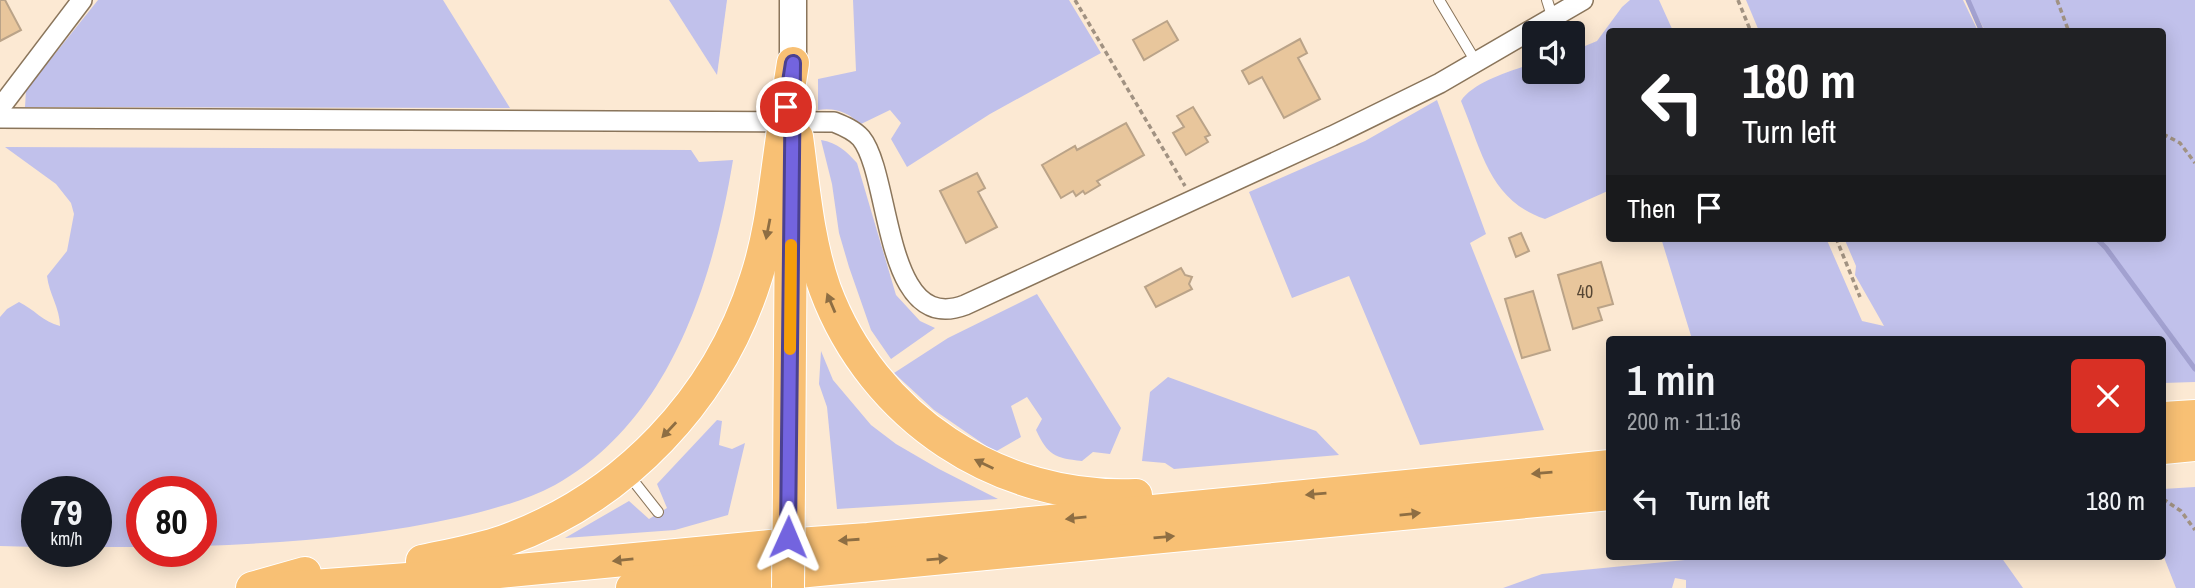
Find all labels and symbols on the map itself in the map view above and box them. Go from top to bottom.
pin [756,77,816,137]
one-way arrow [762,218,773,240]
house number: 40 [1577,279,1593,304]
one-way arrow [825,293,837,313]
one-way arrow [661,421,677,439]
one-way arrow [974,458,994,470]
one-way arrow [1531,468,1553,479]
speed limit sign: 80 [126,476,217,567]
one-way arrow [1304,489,1326,500]
position arrow [751,500,825,574]
one-way arrow [1399,508,1421,519]
one-way arrow [1065,513,1087,524]
one-way arrow [1153,532,1175,543]
one-way arrow [838,535,860,546]
one-way arrow [926,553,948,564]
one-way arrow [612,555,634,566]

